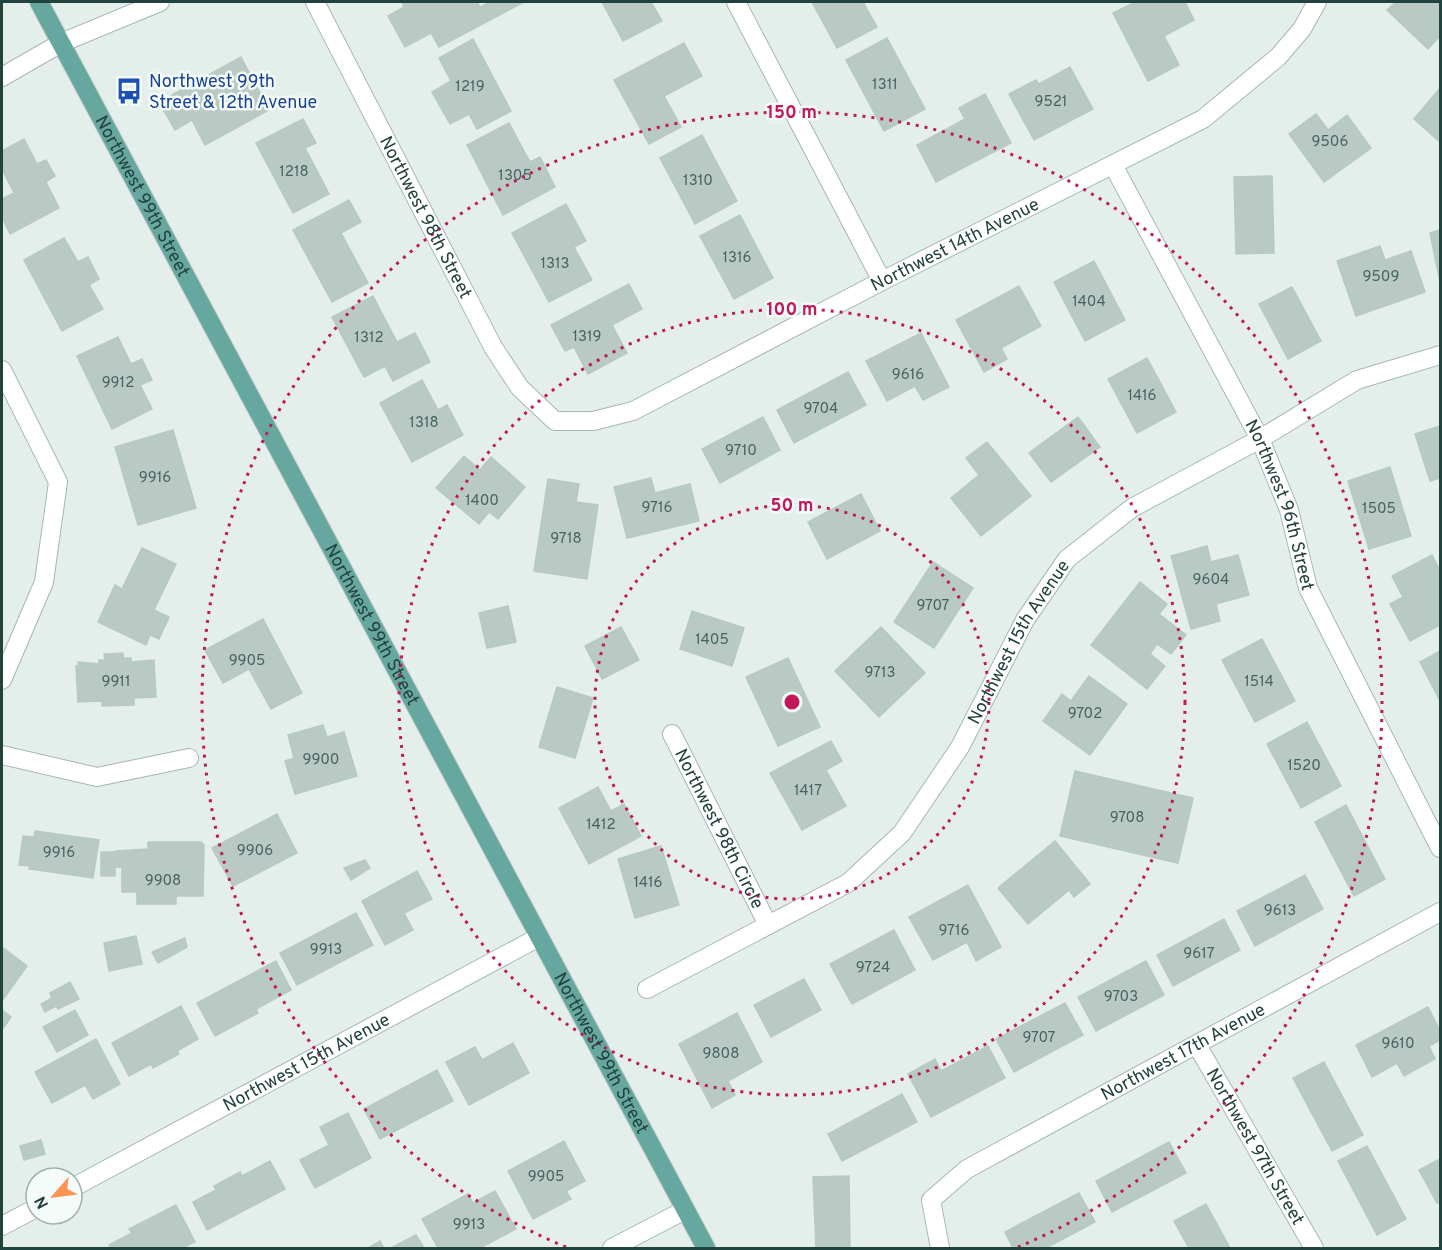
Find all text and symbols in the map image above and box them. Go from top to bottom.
place label: Northwest 99th Street & 12th Avenue [149,71,317,115]
bus stop icon: Northwest 99th Street & 12th Avenue [114,76,144,106]
house number: 1311 [872,76,898,95]
house number: 1219 [455,78,485,97]
house number: 9521 [1035,93,1067,112]
text: 150 m [767,102,817,125]
street label: Northwest 99th Street [89,112,194,281]
street label: Northwest 98th Street [373,133,476,303]
house number: 9506 [1312,133,1348,152]
house number: 1218 [279,163,309,182]
house number: 1305 [498,167,532,186]
house number: 1310 [683,172,713,191]
street label: Northwest 14th Avenue [867,193,1044,298]
house number: 1316 [722,249,752,268]
house number: 1313 [540,255,570,274]
house number: 9509 [1363,268,1399,287]
house number: 1404 [1072,293,1106,312]
text: 100 m [766,299,818,322]
house number: 1319 [572,328,602,347]
house number: 1312 [354,329,384,348]
house number: 9616 [892,366,924,385]
house number: 9912 [102,374,134,393]
house number: 1416 [1127,387,1157,406]
house number: 9704 [804,400,838,419]
house number: 1318 [409,414,439,433]
street label: Northwest 96th Street [1239,416,1318,593]
house number: 9710 [725,442,757,461]
house number: 9916 [139,469,171,488]
house number: 1400 [465,492,499,511]
text: 50 m [770,495,814,518]
house number: 9716 [641,499,673,518]
house number: 1505 [1362,500,1396,519]
house number: 9718 [550,530,582,549]
street label: Northwest 99th Street [318,540,423,710]
street label: Northwest 15th Avenue [964,556,1076,729]
house number: 9604 [1193,571,1229,590]
house number: 9707 [917,597,950,616]
house number: 1405 [695,631,729,650]
house number: 9905 [229,652,265,671]
house number: 9713 [864,664,896,683]
house number: 9911 [101,673,131,692]
house number: 1514 [1244,673,1274,692]
centre of rings [782,692,802,712]
house number: 9702 [1068,705,1102,724]
street label: Northwest 98th Circle [668,745,768,913]
house number: 9900 [303,751,339,770]
house number: 1520 [1287,757,1321,776]
house number: 1417 [794,782,822,801]
house number: 9708 [1110,809,1144,828]
house number: 1412 [586,816,616,835]
house number: 9906 [237,842,273,861]
house number: 9916 [43,844,75,863]
house number: 9908 [145,872,181,891]
house number: 1416 [633,874,663,893]
house number: 9613 [1264,902,1296,921]
house number: 9716 [938,922,970,941]
house number: 9913 [310,941,342,960]
house number: 9617 [1183,945,1215,964]
house number: 9724 [856,959,890,978]
street label: Northwest 99th Street [548,969,653,1138]
house number: 9703 [1104,988,1138,1007]
street label: Northwest 17th Avenue [1097,999,1270,1107]
street label: Northwest 15th Avenue [220,1009,394,1118]
house number: 9707 [1023,1029,1056,1048]
house number: 9610 [1381,1035,1415,1054]
house number: 9808 [703,1045,739,1064]
street label: Northwest 97th Street [1200,1064,1308,1230]
north arrow [24,1166,84,1226]
house number: 9905 [528,1168,564,1187]
text: N [31,1192,54,1212]
house number: 9913 [453,1216,485,1235]

